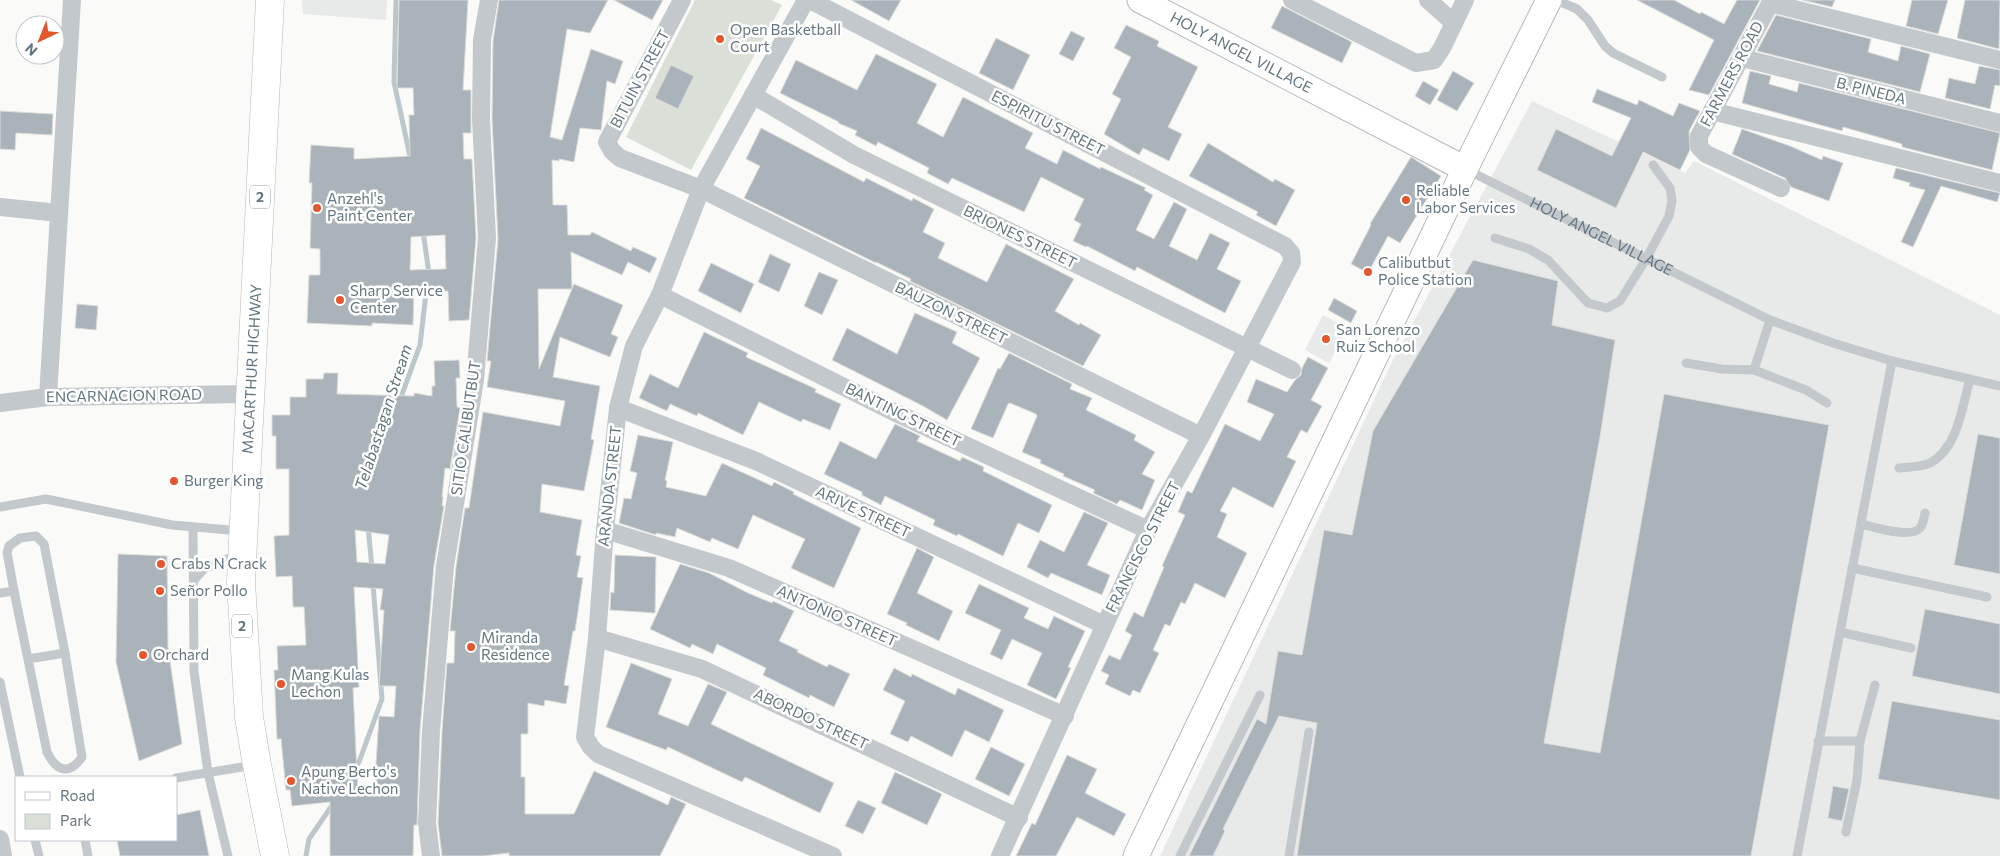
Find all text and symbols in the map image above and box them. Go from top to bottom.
street label: HOLY ANGEL VILLAGE [1168,7,1316,96]
north arrow [15,15,65,65]
street label: FARMERS ROAD [1696,18,1766,129]
place label: Open Basketball Court [730,20,841,55]
street label: BITUIN STREET [606,26,673,131]
marker: Open Basketball Court [714,33,726,45]
text: N [21,40,40,60]
street label: B. PINEDA [1835,73,1908,107]
street label: ESPIRITU STREET [989,86,1108,159]
place label: Reliable Labor Services [1416,181,1516,216]
road number: 2 [250,186,270,208]
place label: Anzehl's Paint Center [327,189,412,224]
street label: HOLY ANGEL VILLAGE [1527,193,1677,279]
marker: Reliable Labor Services [1400,194,1412,206]
street label: BRIONES STREET [961,201,1080,271]
marker: Anzehl's Paint Center [311,202,323,214]
place label: Calibutbut Police Station [1378,253,1472,288]
marker: Calibutbut Police Station [1362,266,1374,278]
street label: BAUZON STREET [892,277,1011,347]
place label: Sharp Service Center [350,281,443,316]
street label: MACARTHUR HIGHWAY [238,283,264,454]
marker: Sharp Service Center [334,294,346,306]
place label: San Lorenzo Ruiz School [1336,320,1420,355]
marker: San Lorenzo Ruiz School [1320,333,1332,345]
water label: Telabastagan Stream [350,342,415,492]
street label: SITIO CALIBUTBUT [447,359,483,496]
street label: BANTING STREET [843,378,964,450]
street label: ENCARNACION ROAD [46,385,202,405]
street label: ARANDA STREET [594,424,624,547]
place label: Burger King [184,471,263,489]
marker: Burger King [168,475,180,487]
street label: FRANCISCO STREET [1101,478,1183,615]
street label: ARIVE STREET [813,481,914,541]
place label: Crabs N Crack [171,554,267,572]
marker: Crabs N Crack [155,558,167,570]
place label: Señor Pollo [170,581,248,599]
street label: ANTONIO STREET [775,581,901,650]
marker: Señor Pollo [154,585,166,597]
road number: 2 [232,614,252,638]
place label: Miranda Residence [481,628,550,663]
marker: Miranda Residence [465,641,477,653]
place label: Orchard [153,645,209,663]
marker: Orchard [137,649,149,661]
place label: Mang Kulas Lechon [291,665,370,700]
marker: Mang Kulas Lechon [275,678,287,690]
street label: ABORDO STREET [751,684,872,753]
place label: Apung Berto's Native Lechon [301,762,398,797]
marker: Apung Berto's Native Lechon [285,775,297,787]
legend [15,776,178,841]
text: Road [60,786,95,804]
text: Park [60,811,91,829]

